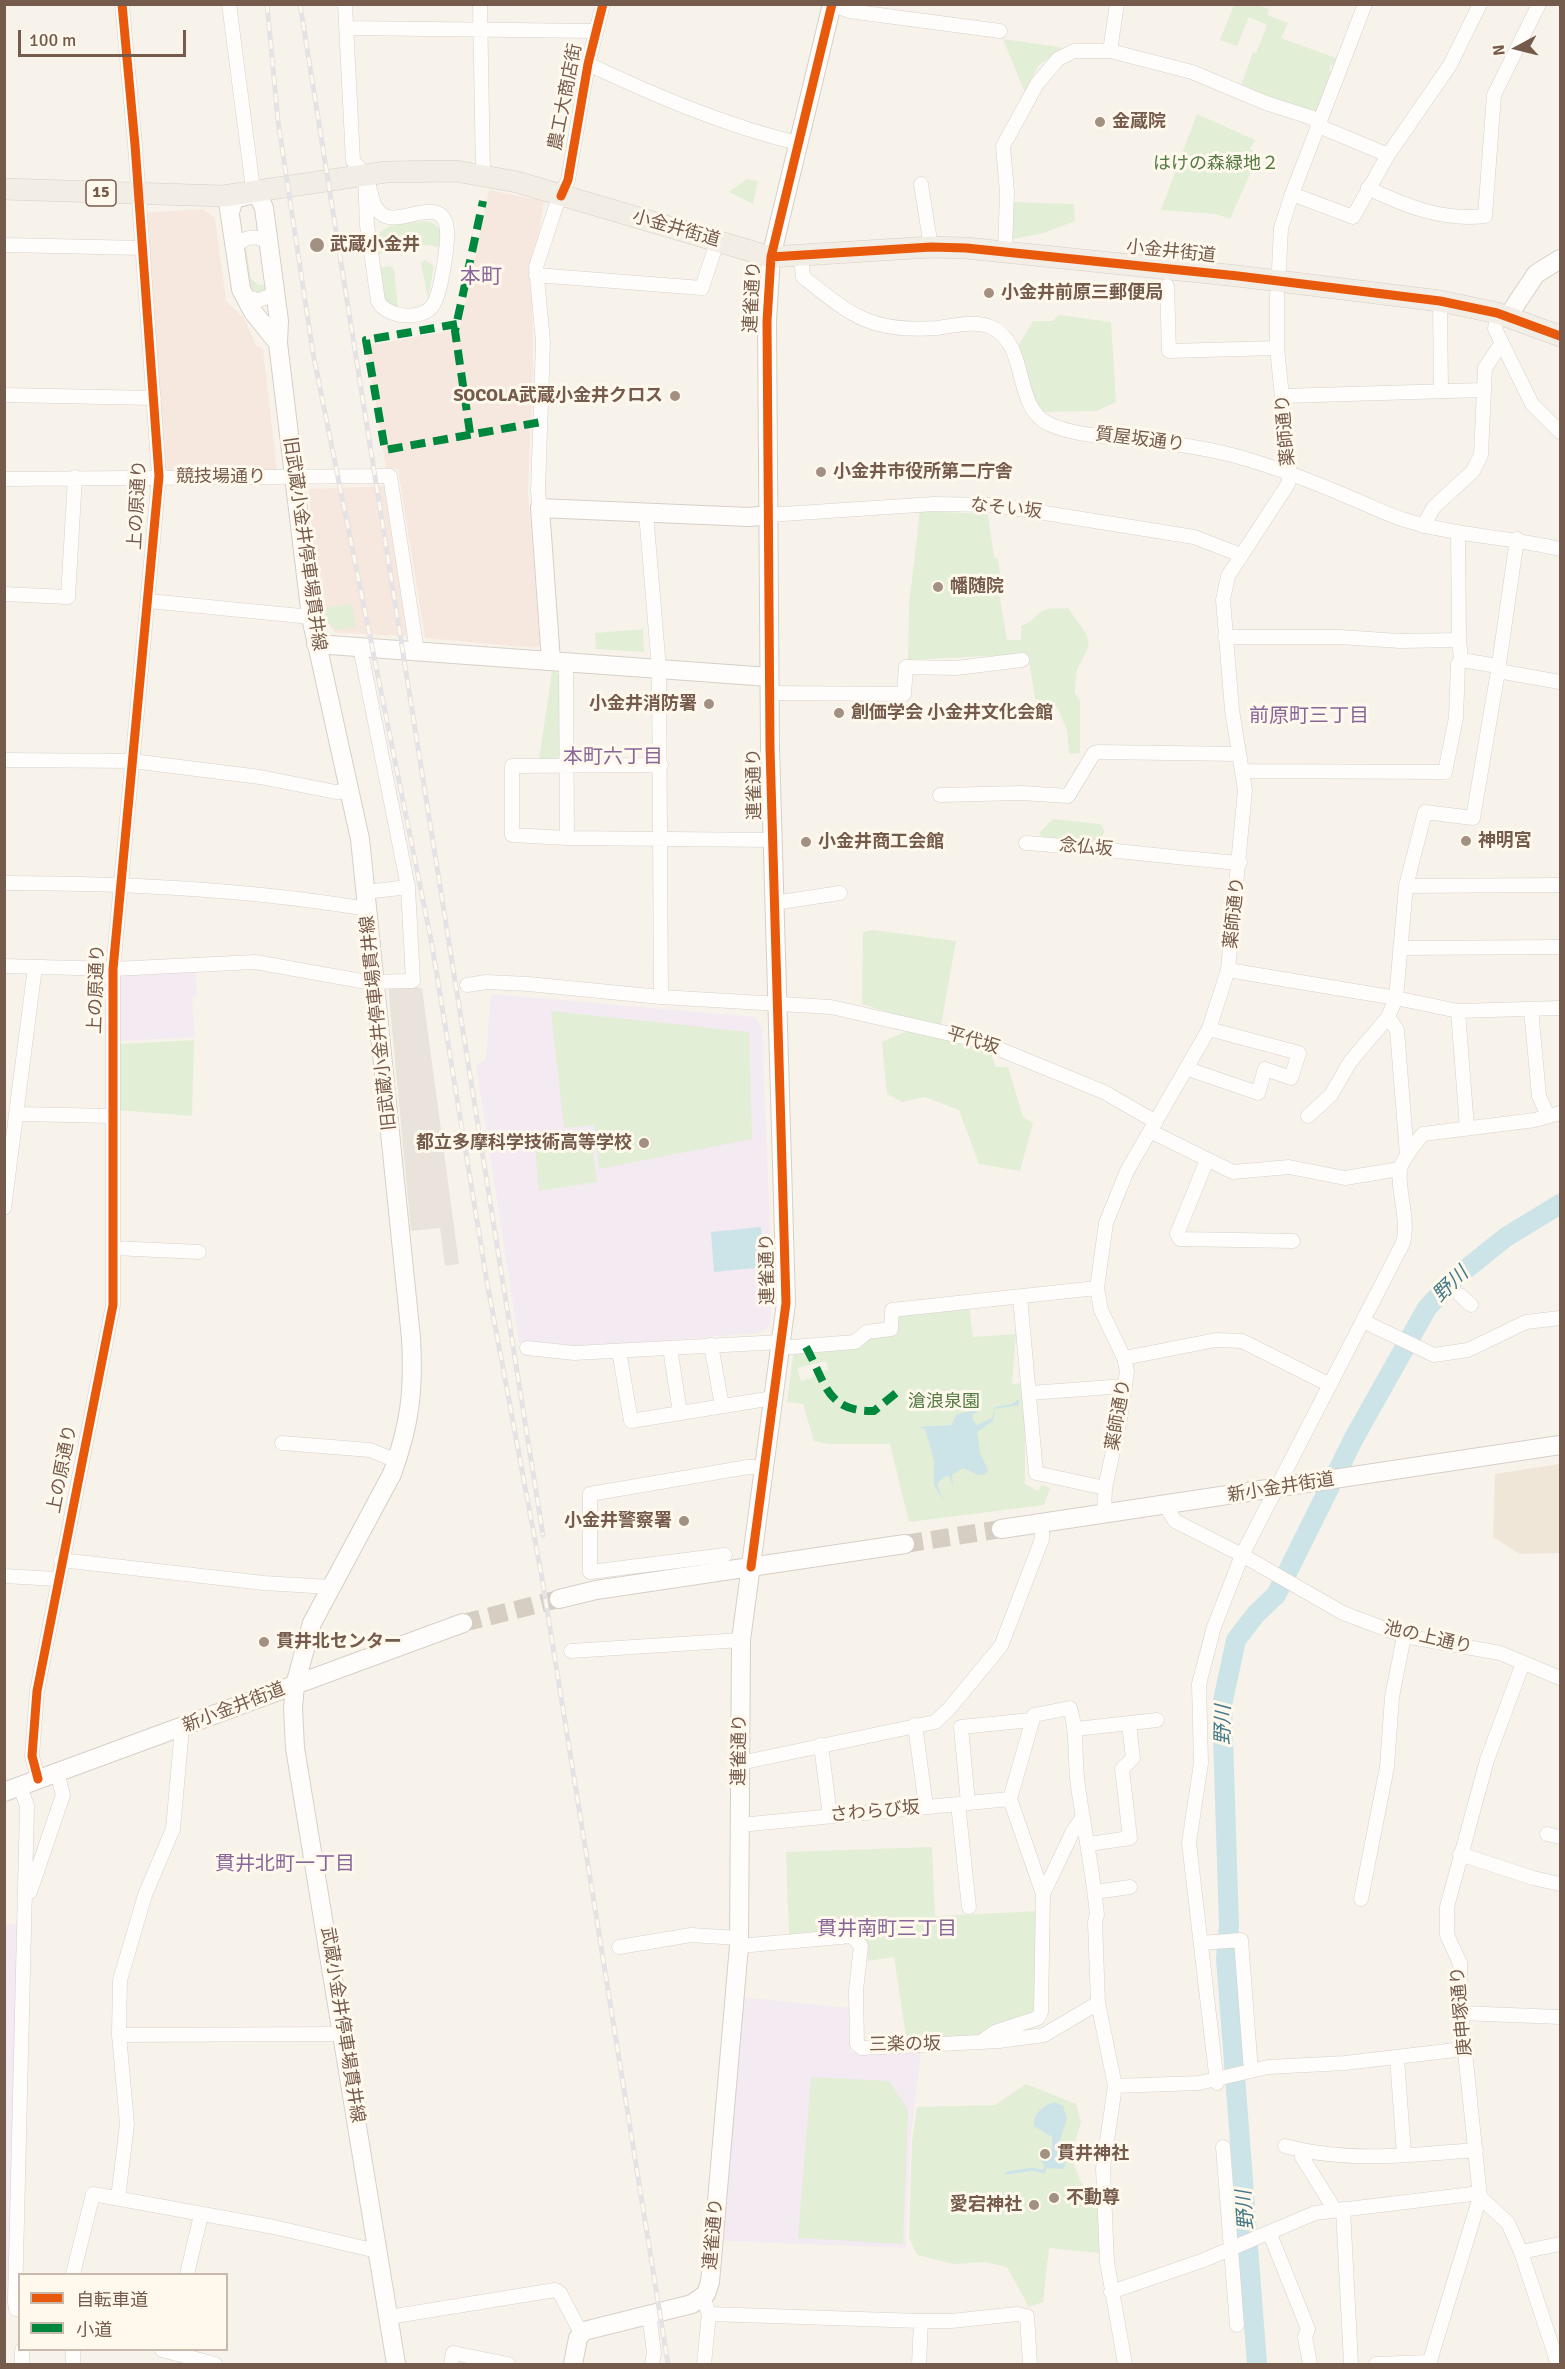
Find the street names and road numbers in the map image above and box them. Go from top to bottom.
street label: 農工大商店街 [545,42,587,152]
road number: 15 [86,180,116,206]
street label: 小金井街道 [630,206,722,252]
street label: 小金井街道 [1125,237,1217,267]
street label: 連雀通り [740,260,766,334]
street label: 薬師通り [1272,393,1300,467]
street label: 質屋坂通り [1094,424,1186,456]
street label: 旧武蔵小金井停車場貫井線 [278,436,330,652]
street label: 上の原通り [125,459,151,551]
street label: 競技場通り [176,466,266,488]
street label: なそい坂 [969,494,1043,524]
street label: 連雀通り [744,748,766,820]
street label: 念仏坂 [1058,835,1114,861]
street label: 薬師通り [1220,876,1250,950]
street label: 旧武蔵小金井停車場貫井線 [357,914,401,1132]
street label: 上の原通り [85,944,109,1034]
street label: 平代坂 [944,1023,1002,1059]
street label: 連雀通り [757,1233,779,1305]
street label: 薬師通り [1102,1378,1136,1452]
street label: 上の原通り [44,1423,82,1515]
street label: 新小金井街道 [1226,1469,1336,1507]
street label: 池の上通り [1382,1617,1474,1659]
street label: 新小金井街道 [180,1679,288,1737]
street label: 連雀通り [729,1714,751,1786]
street label: さわらび坂 [829,1797,921,1827]
street label: 武蔵小金井停車場貫井線 [316,1926,368,2124]
street label: 庚申塚通り [1447,1965,1477,2057]
street label: 三楽の坂 [869,2034,941,2056]
street label: 連雀通り [700,2197,728,2271]

